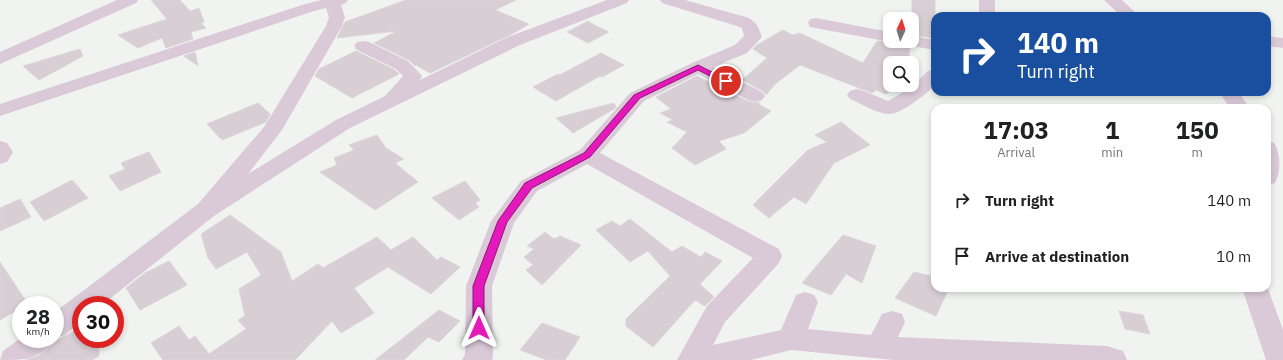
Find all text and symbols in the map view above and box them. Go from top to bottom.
north arrow [883,12,919,48]
map controls [883,12,919,92]
text: 140 m [1017,24,1099,61]
icon: right [951,28,1003,80]
button: search [883,56,919,92]
text: Turn right [1017,60,1095,83]
pin [709,64,743,98]
icon: arrive [715,70,737,92]
text: 17:03 [983,114,1049,146]
text: 1 [1105,114,1119,146]
text: 150 [1175,114,1219,146]
text: Arrival [997,144,1035,161]
text: min [1101,144,1123,161]
text: m [1191,144,1203,161]
icon: right [951,189,973,211]
text: Turn right [985,191,1054,210]
text: 140 m [1207,191,1251,210]
icon: arrive [951,245,973,267]
text: Arrive at destination [985,247,1129,266]
text: 10 m [1216,247,1251,266]
speed limit sign: 30 [72,296,124,348]
text: 28 [26,303,50,330]
position arrow [458,307,500,349]
text: km/h [26,325,50,338]

